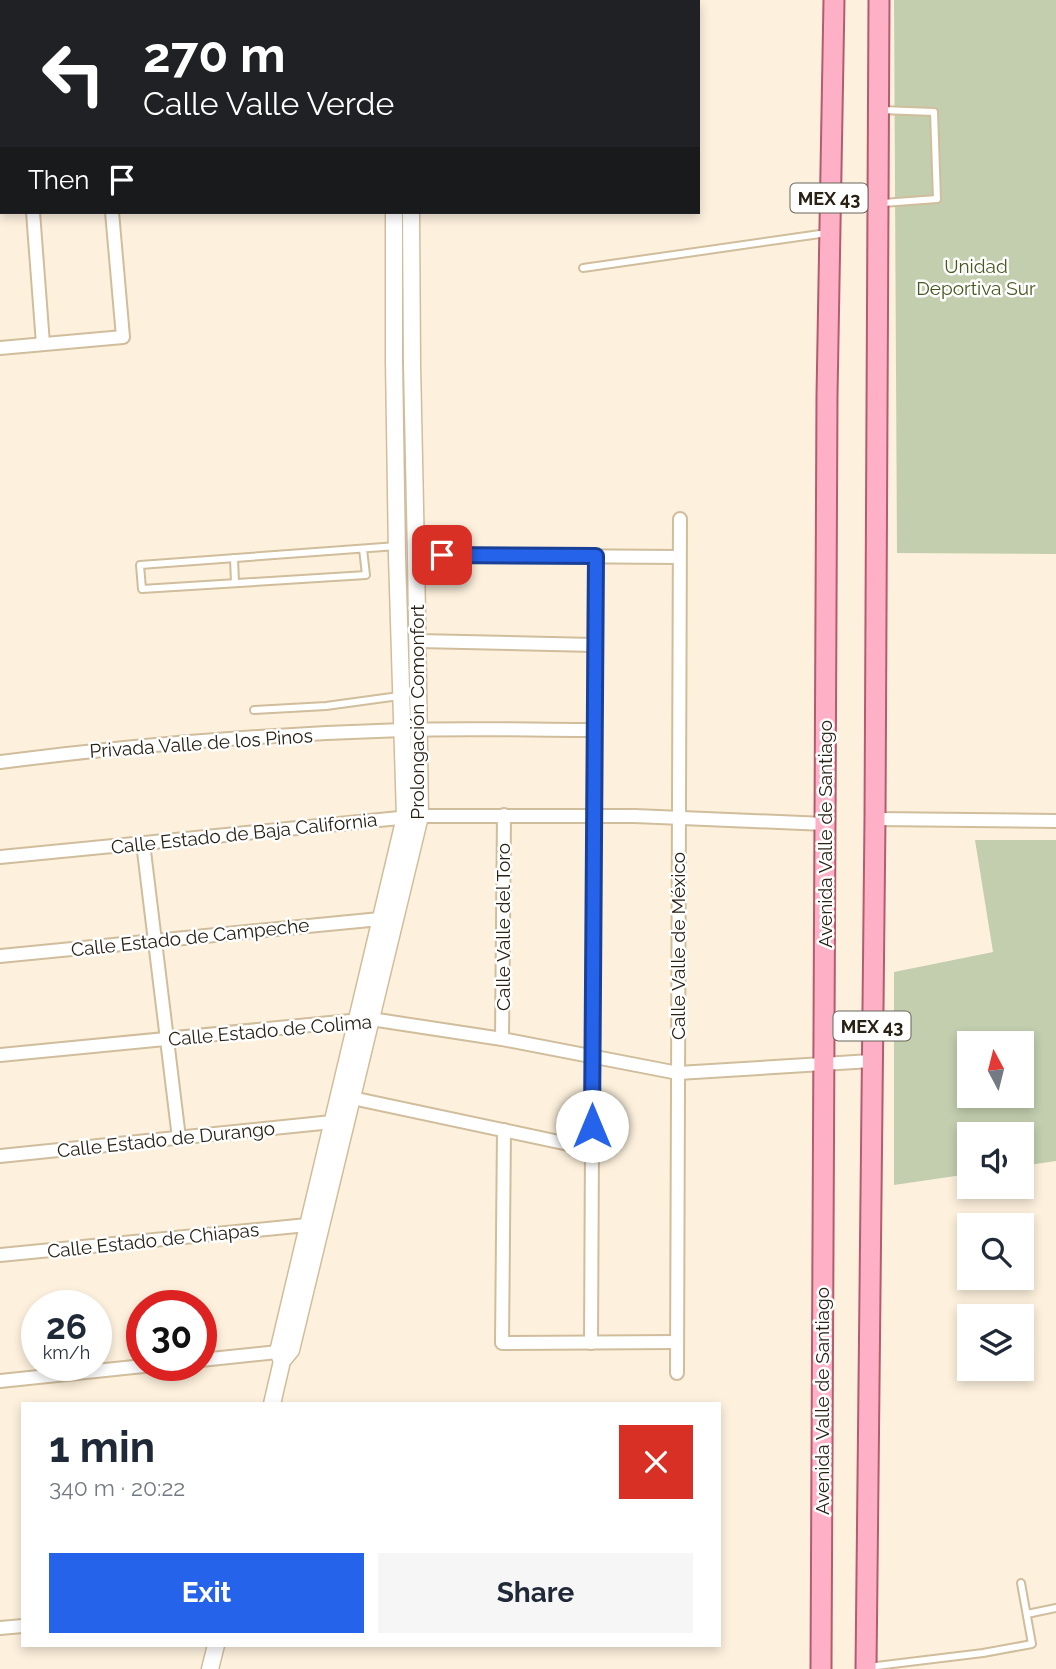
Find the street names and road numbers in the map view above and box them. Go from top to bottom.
road number: MEX 43 [790,183,868,212]
street label: Prolongación Comonfort [406,604,428,820]
street label: Avenida Valle de Santiago [814,720,836,948]
street label: Privada Valle de los Pinos [89,724,313,762]
street label: Calle Estado de Baja California [110,808,378,858]
street label: Calle Valle del Toro [492,843,514,1011]
street label: Calle Valle de México [667,852,689,1040]
street label: Calle Estado de Campeche [70,914,310,960]
street label: Calle Estado de Colima [167,1010,373,1050]
road number: MEX 43 [834,1012,910,1041]
street label: Calle Estado de Durango [56,1117,276,1161]
street label: Calle Estado de Chiapas [46,1218,260,1262]
street label: Avenida Valle de Santiago [811,1287,833,1515]

